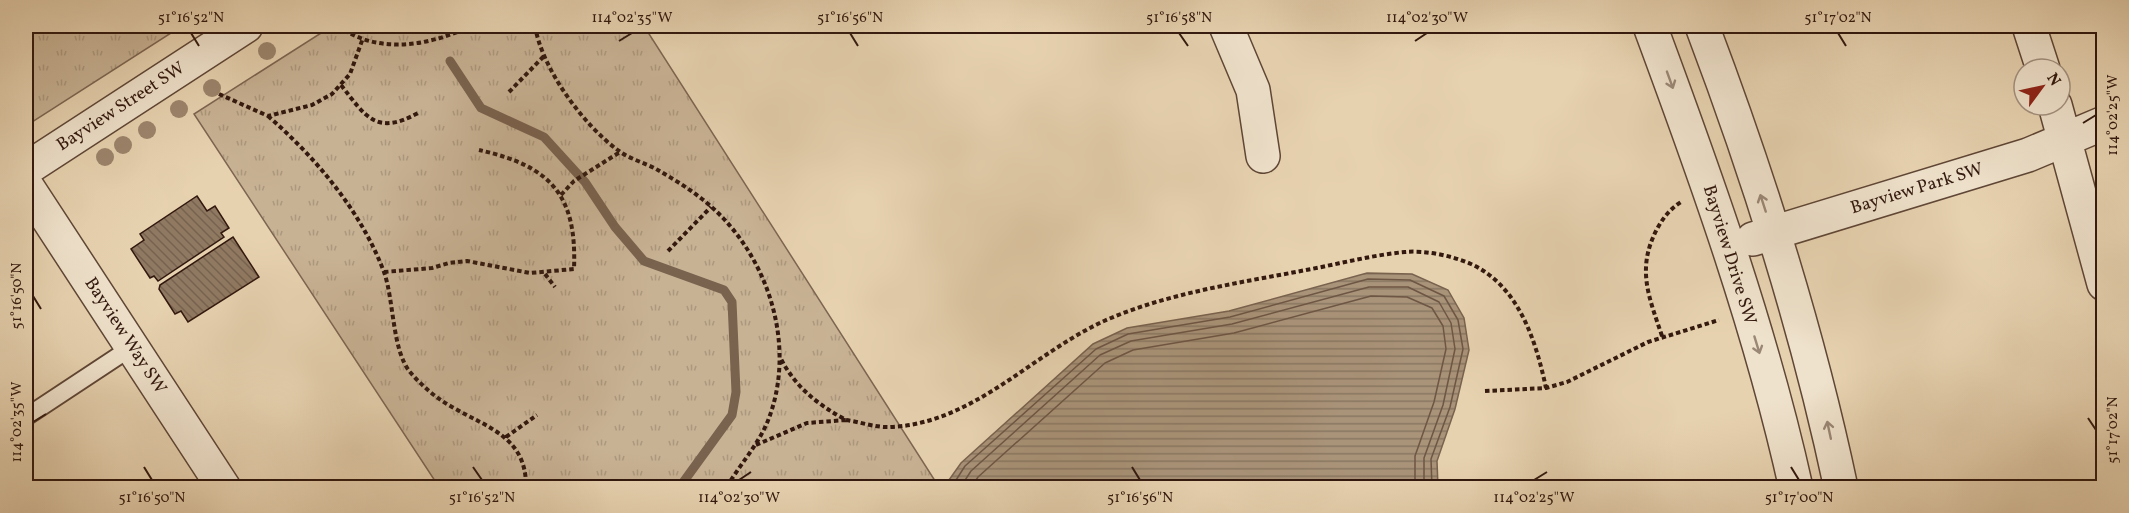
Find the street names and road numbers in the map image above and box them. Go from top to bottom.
street label: Bayview Street SW [52,56,190,158]
street label: Bayview Park SW [1848,157,1986,221]
street label: Bayview Drive SW [1696,182,1762,328]
street label: Bayview Way SW [78,273,172,399]

